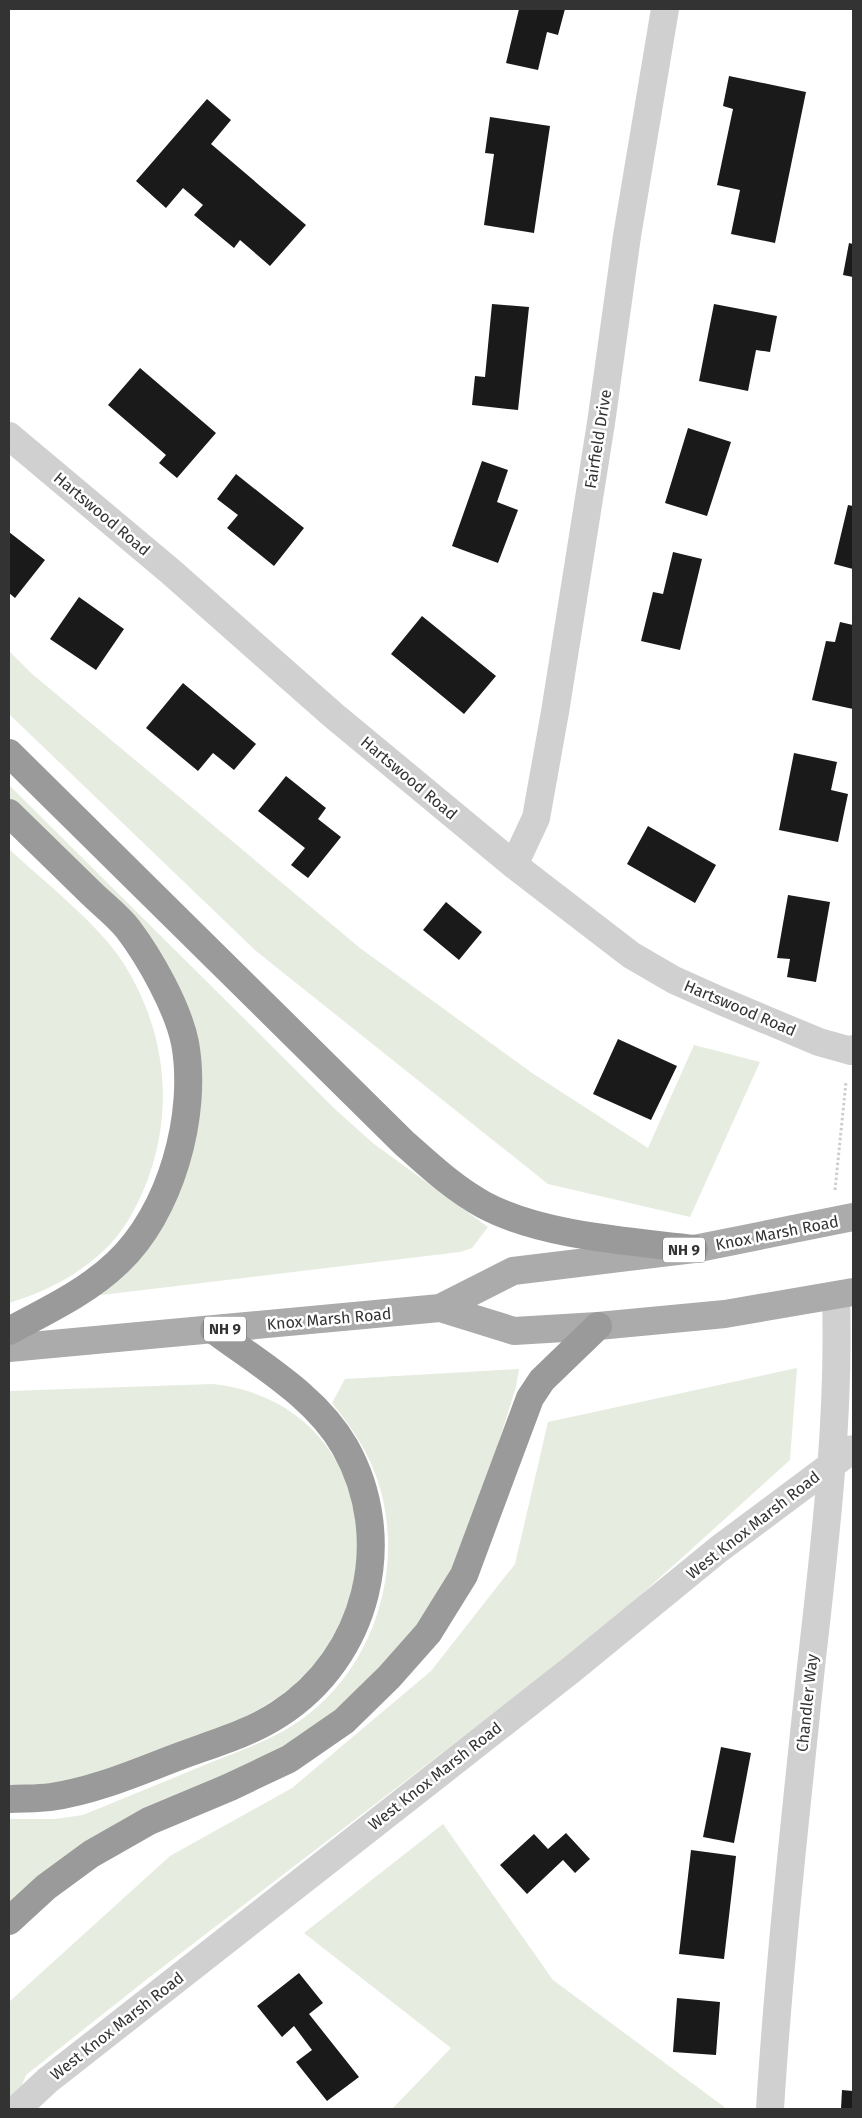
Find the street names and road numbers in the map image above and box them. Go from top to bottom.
street label: Fairfield Drive [581,388,615,490]
street label: Hartswood Road [50,468,154,560]
street label: Hartswood Road [357,732,461,824]
street label: Hartswood Road [681,976,799,1040]
street label: Knox Marsh Road [714,1212,840,1254]
road number: NH 9 [663,1238,705,1262]
street label: Knox Marsh Road [266,1304,392,1334]
road number: NH 9 [204,1316,246,1342]
street label: West Knox Marsh Road [682,1467,824,1583]
street label: Chandler Way [792,1653,822,1753]
street label: West Knox Marsh Road [364,1718,506,1834]
street label: West Knox Marsh Road [46,1968,188,2084]

